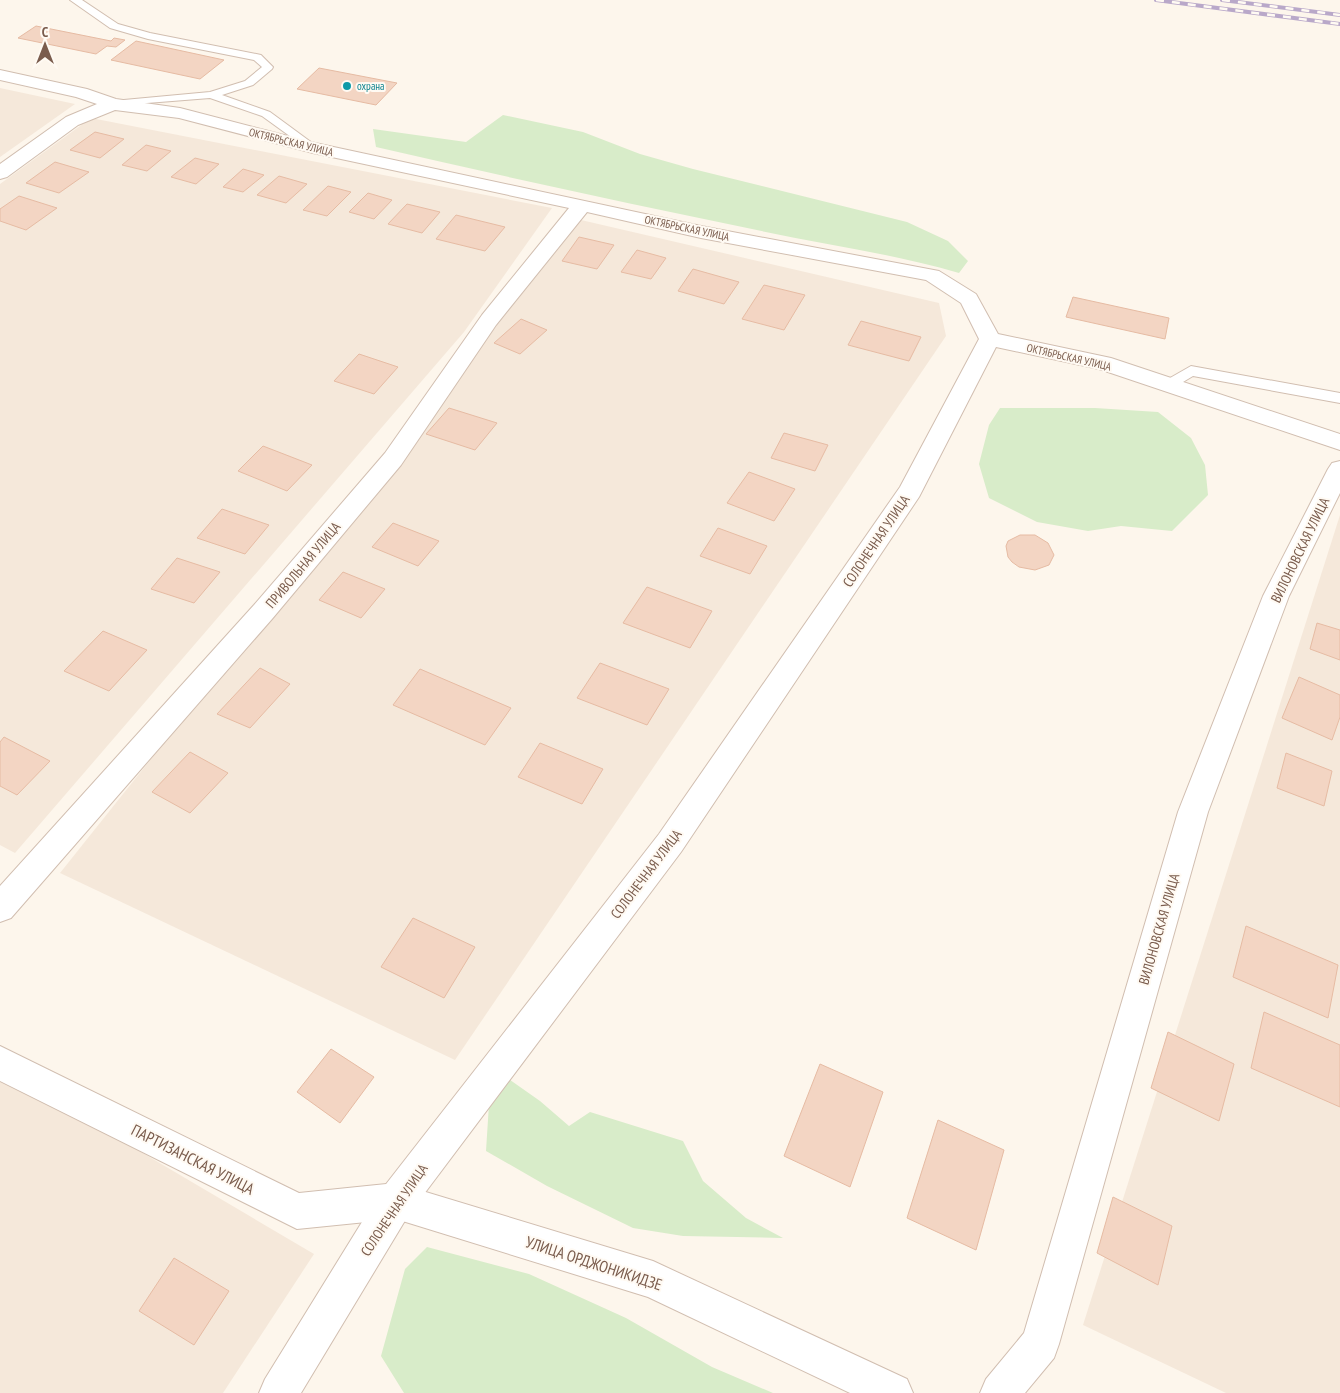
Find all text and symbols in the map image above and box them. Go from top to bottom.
north arrow [20,20,70,70]
text: С [42,23,49,41]
place label: охрана [357,79,384,93]
marker: охрана [341,80,353,92]
street label: ОКТЯБРЬСКАЯ УЛИЦА [247,125,335,159]
street label: ОКТЯБРЬСКАЯ УЛИЦА [643,212,731,244]
street label: ОКТЯБРЬСКАЯ УЛИЦА [1025,340,1113,374]
street label: СОЛОНЕЧНАЯ УЛИЦА [839,491,914,590]
street label: ВИЛОНОВСКАЯ УЛИЦА [1267,494,1333,606]
street label: ПРИВОЛЬНАЯ УЛИЦА [262,518,345,612]
street label: СОЛОНЕЧНАЯ УЛИЦА [607,825,686,922]
street label: ВИЛОНОВСКАЯ УЛИЦА [1135,871,1184,987]
street label: ПАРТИЗАНСКАЯ УЛИЦА [128,1119,258,1199]
street label: СОЛОНЕЧНАЯ УЛИЦА [357,1160,432,1259]
street label: УЛИЦА ОРДЖОНИКИДЗЕ [523,1232,665,1295]

